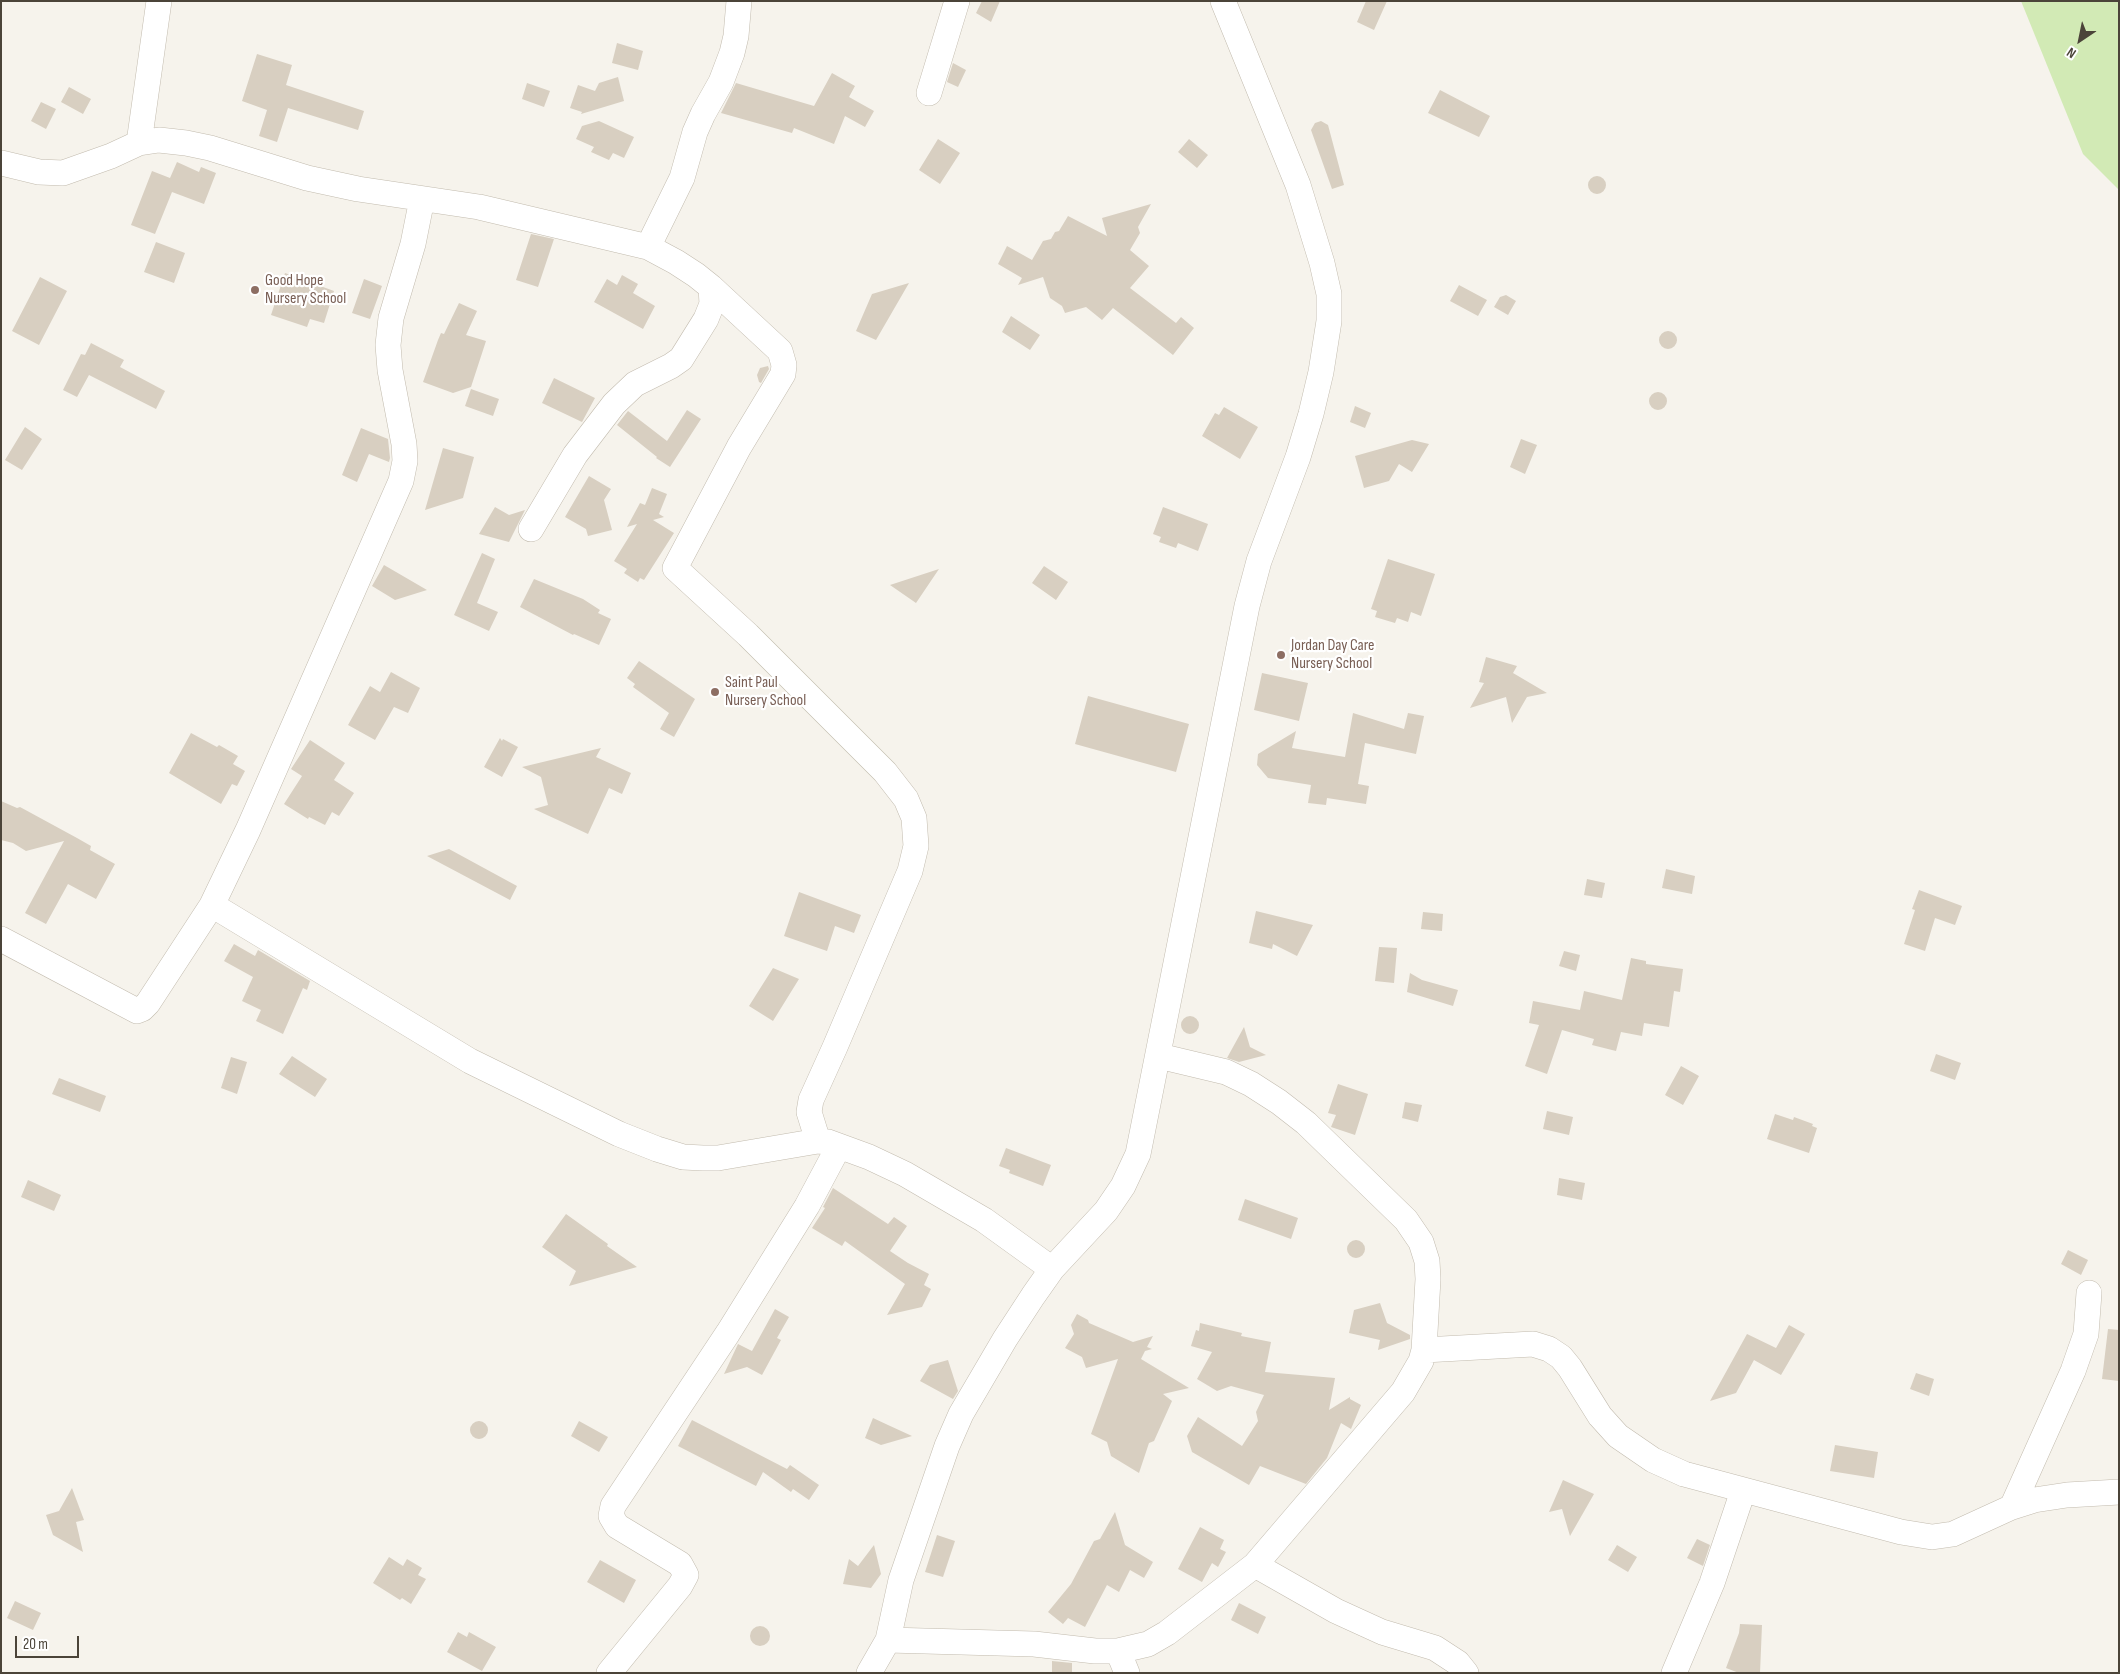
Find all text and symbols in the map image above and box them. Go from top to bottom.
north arrow [2055,15,2105,65]
text: N [2063,44,2079,62]
place label: Good Hope Nursery School [265,271,346,309]
marker: Good Hope Nursery School [249,284,261,296]
place label: Jordan Day Care Nursery School [1291,636,1374,674]
marker: Jordan Day Care Nursery School [1275,649,1287,661]
place label: Saint Paul Nursery School [725,673,806,711]
marker: Saint Paul Nursery School [709,686,721,698]
scale bar [18,1626,81,1658]
text: 20 m [23,1635,48,1654]

